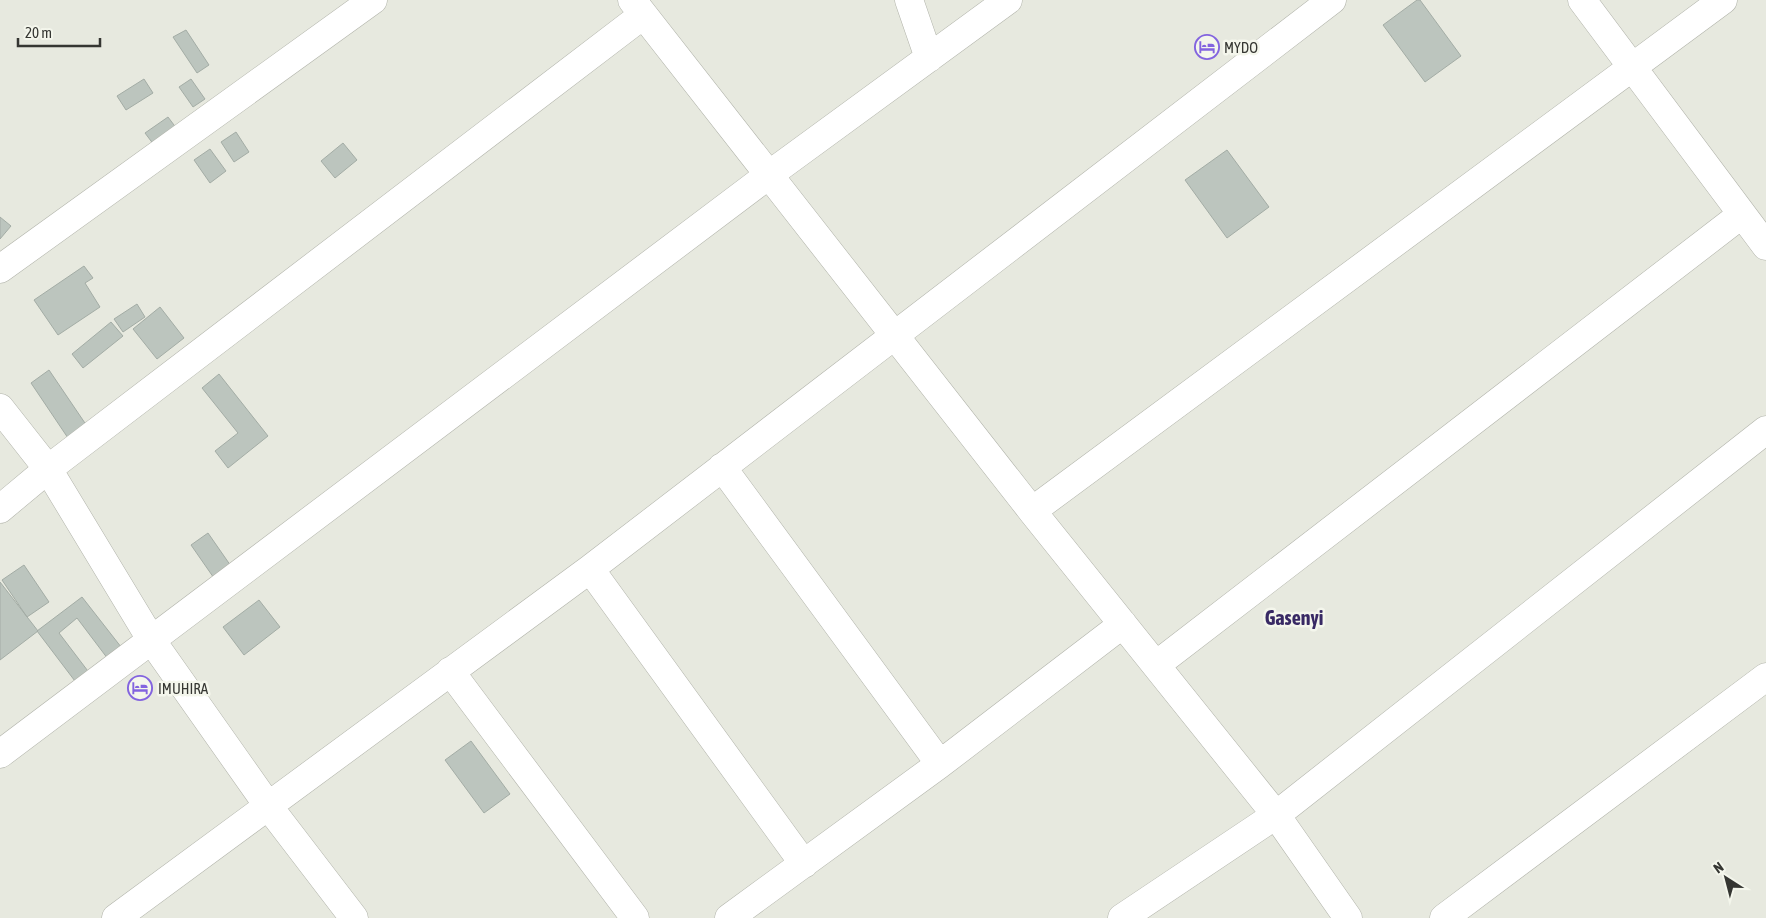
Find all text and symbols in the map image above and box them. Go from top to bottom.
scale bar [18,15,100,47]
text: 20 m [25,24,52,41]
hotel icon: MYDO [1194,34,1220,60]
place label: MYDO [1224,39,1258,56]
district label: Gasenyi [1265,606,1323,629]
hotel icon: IMUHIRA [127,675,153,701]
place label: IMUHIRA [158,680,209,697]
north arrow [1701,853,1751,903]
text: N [1710,859,1726,876]

